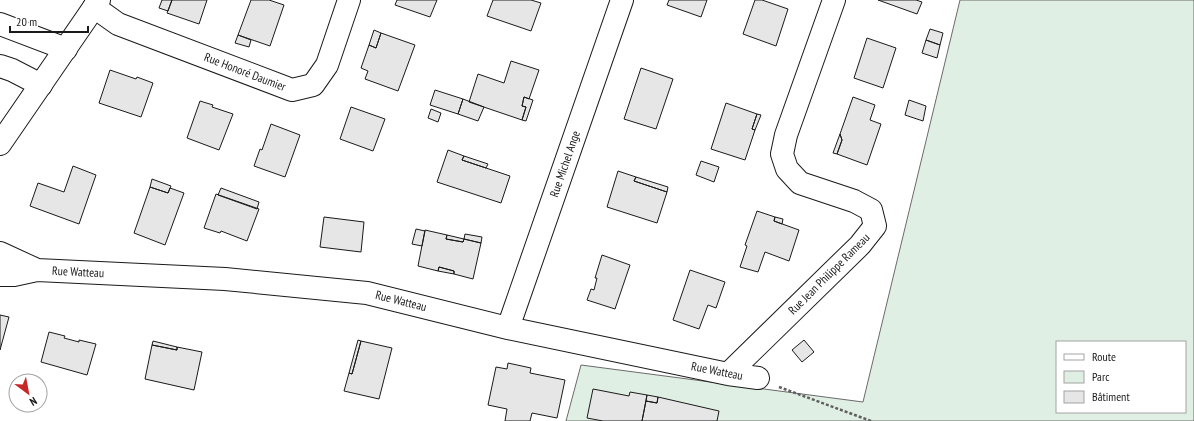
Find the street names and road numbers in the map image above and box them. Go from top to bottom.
street label: Rue Honoré Daumier [202,49,289,94]
street label: Rue Michel Ange [546,129,583,199]
street label: Rue Jean Philippe Rameau [785,230,872,317]
street label: Rue Watteau [52,263,104,280]
street label: Rue Watteau [374,287,428,314]
street label: Rue Watteau [690,358,744,383]

